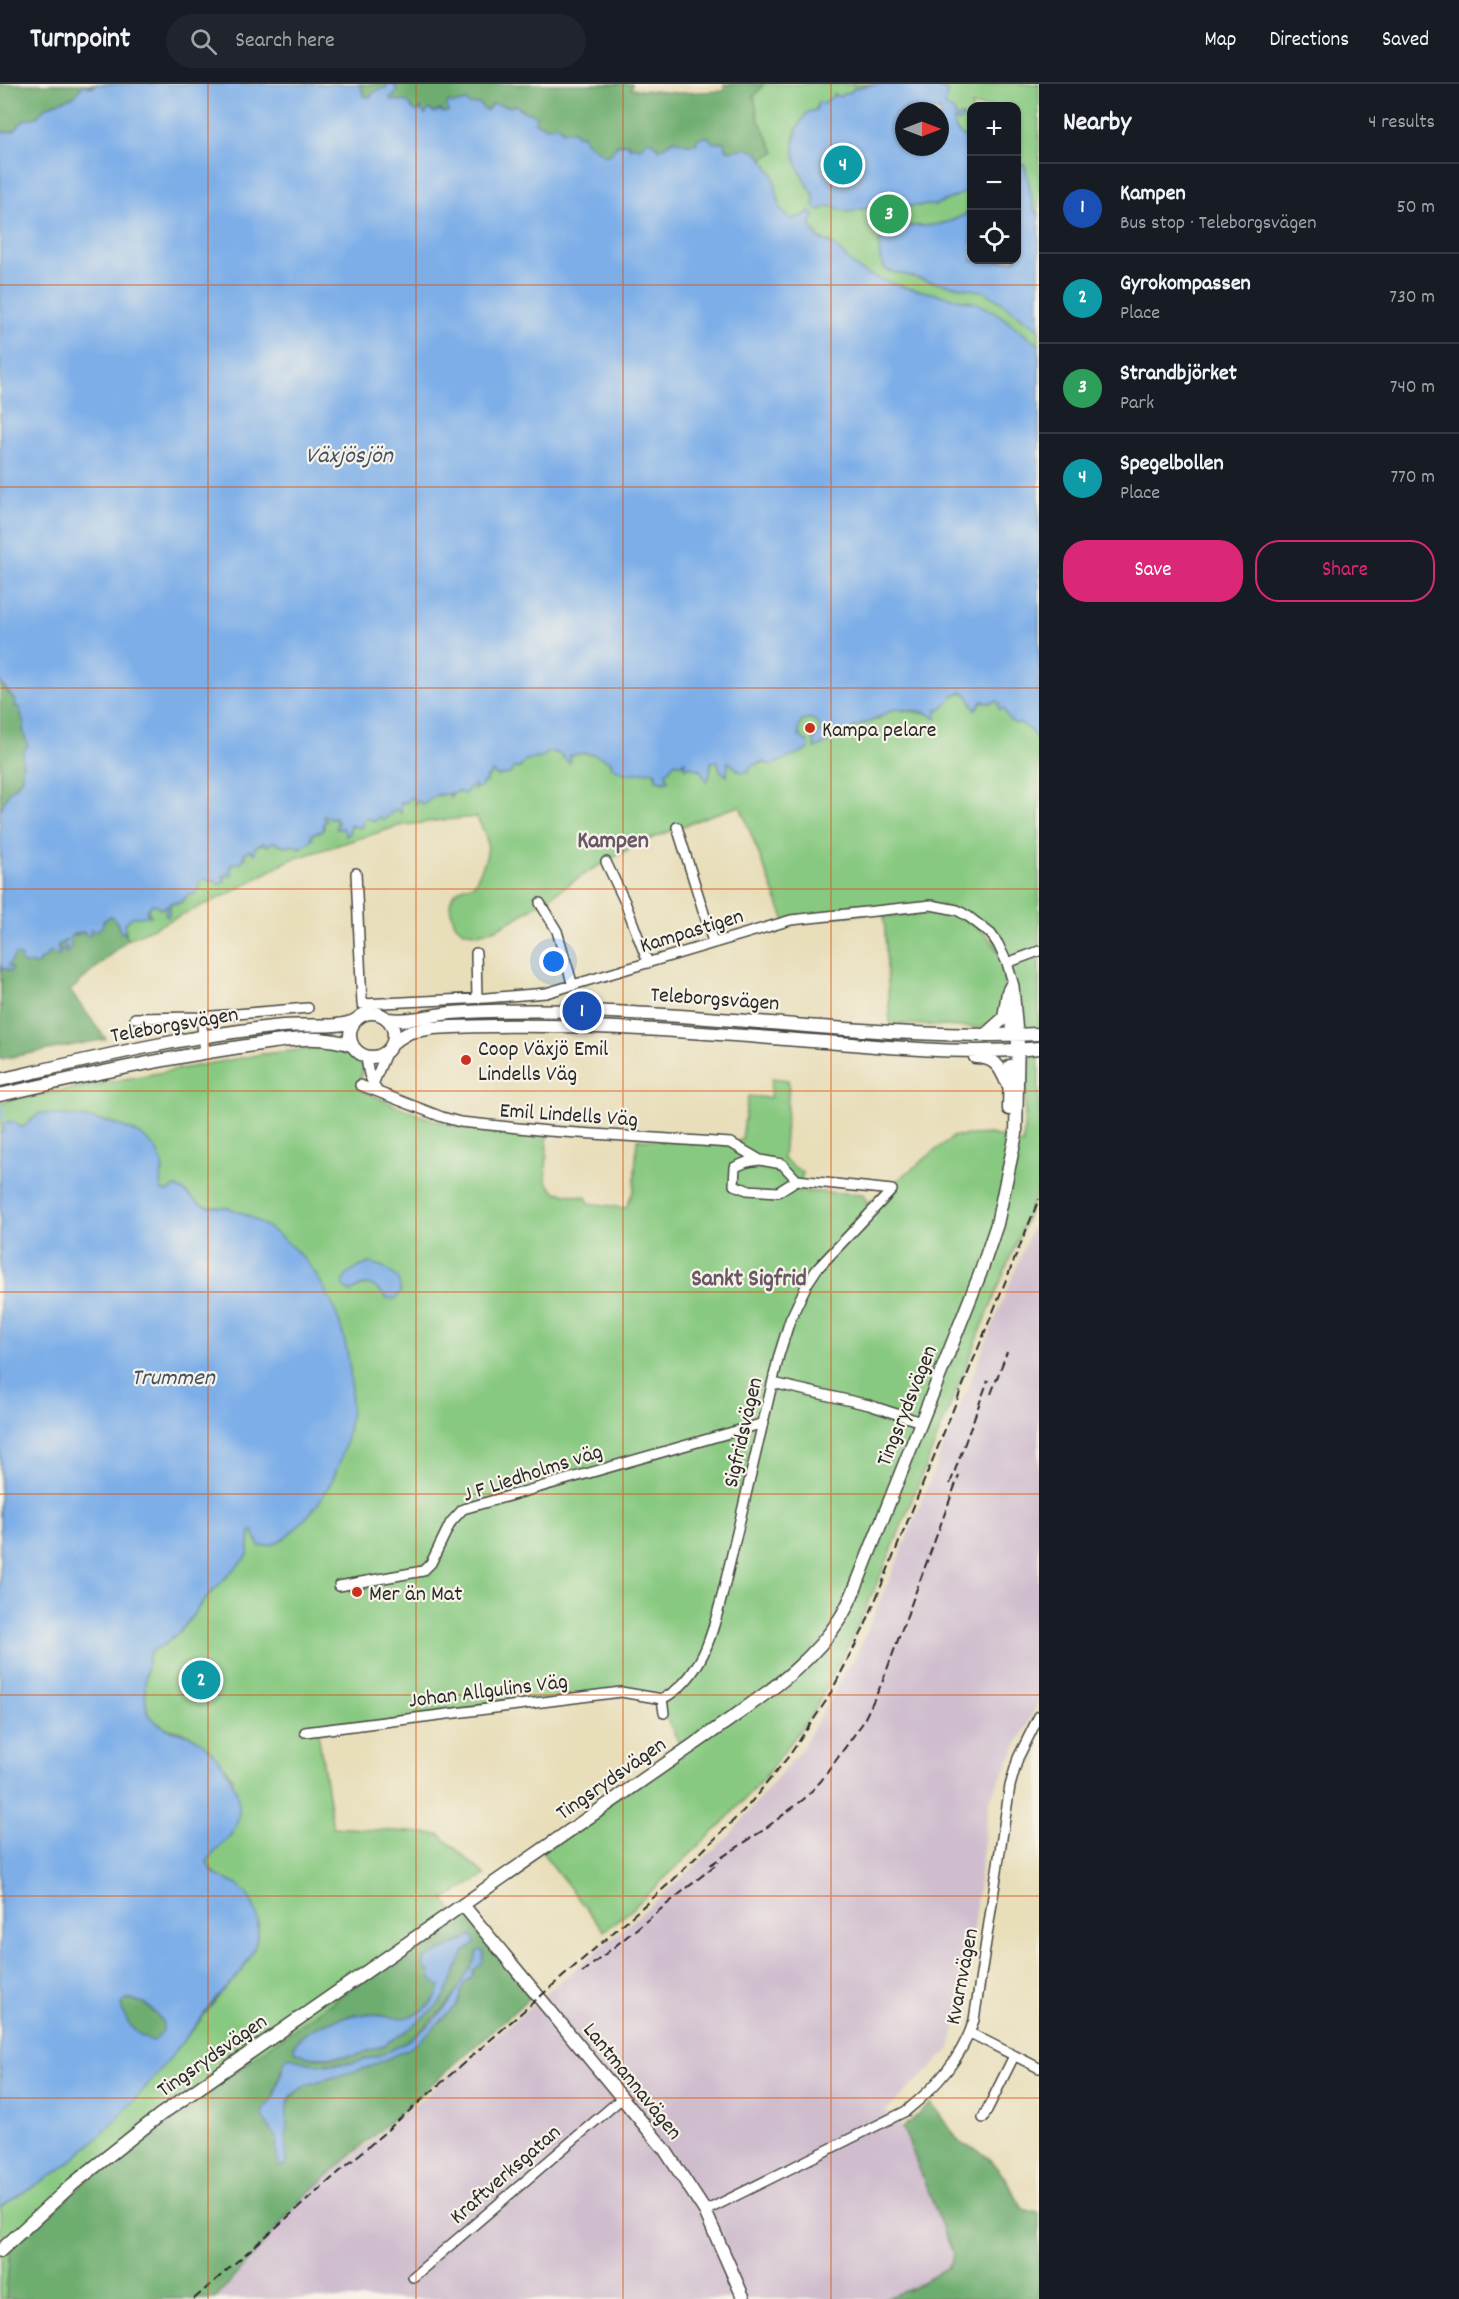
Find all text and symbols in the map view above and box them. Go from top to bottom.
search box [166,14,586,68]
text: Turnpoint [30,21,130,61]
icon: search [187,25,220,58]
text: Search here [235,26,335,57]
text: Map [1205,26,1236,56]
text: Directions [1269,26,1349,56]
text: Saved [1382,26,1429,56]
north arrow [895,102,949,156]
map controls [967,102,1021,264]
button: + [967,102,1021,156]
text: Nearby [1063,105,1131,142]
text: 4 results [1368,109,1435,137]
pin: 4 [824,142,862,188]
button: − [967,156,1021,210]
text: Kampen [1120,179,1186,210]
pin: 3 [870,192,908,236]
text: 1 [1080,194,1085,222]
text: 50 m [1397,194,1435,222]
button: locate [967,210,1021,264]
text: Bus stop · Teleborgsvägen [1120,210,1316,238]
text: Gyrokompassen [1120,269,1251,300]
text: 2 [1078,284,1087,312]
text: 730 m [1389,284,1435,312]
text: Place [1120,300,1160,328]
text: Strandbjörket [1120,359,1237,390]
text: 3 [1078,374,1087,402]
text: 740 m [1390,374,1435,402]
text: Park [1120,390,1154,418]
water label: Växjösjön [305,440,394,474]
text: Spegelbollen [1120,449,1224,480]
text: 4 [1078,464,1087,492]
text: 770 m [1390,464,1435,492]
text: Place [1120,480,1160,508]
button: Save [1063,540,1243,602]
button: Share [1255,540,1435,602]
place label: Kampa pelare [822,716,936,747]
marker: Kampa pelare [803,721,817,735]
district label: Kampen [577,825,649,859]
street label: Kampastigen [636,902,748,963]
your location [539,947,568,976]
street label: Teleborgsvägen [649,981,780,1020]
pin: 1 [562,988,602,1034]
street label: Teleborgsvägen [108,1000,241,1053]
place label: Coop Växjö Emil Lindells Väg [478,1035,608,1091]
marker: Coop Växjö Emil Lindells Väg [459,1053,473,1067]
street label: Emil Lindells Väg [499,1096,639,1137]
district label: Sankt Sigfrid [691,1263,807,1297]
street label: Tingsrydsvägen [870,1341,947,1472]
water label: Trummen [131,1362,216,1396]
street label: Sigfridsvägen [717,1374,772,1491]
street label: J F Liedholms väg [459,1437,607,1512]
place label: Mer än Mat [369,1580,462,1611]
marker: Mer än Mat [350,1585,364,1599]
pin: 2 [182,1658,220,1702]
street label: Johan Allgulins Väg [407,1667,570,1718]
street label: Tingsrydsvägen [551,1730,673,1829]
street label: Kvarnvägen [939,1926,988,2028]
street label: Tingsrydsvägen [152,2007,274,2106]
street label: Lantmannavägen [574,2017,688,2148]
street label: Kraftverksgatan [444,2119,569,2233]

